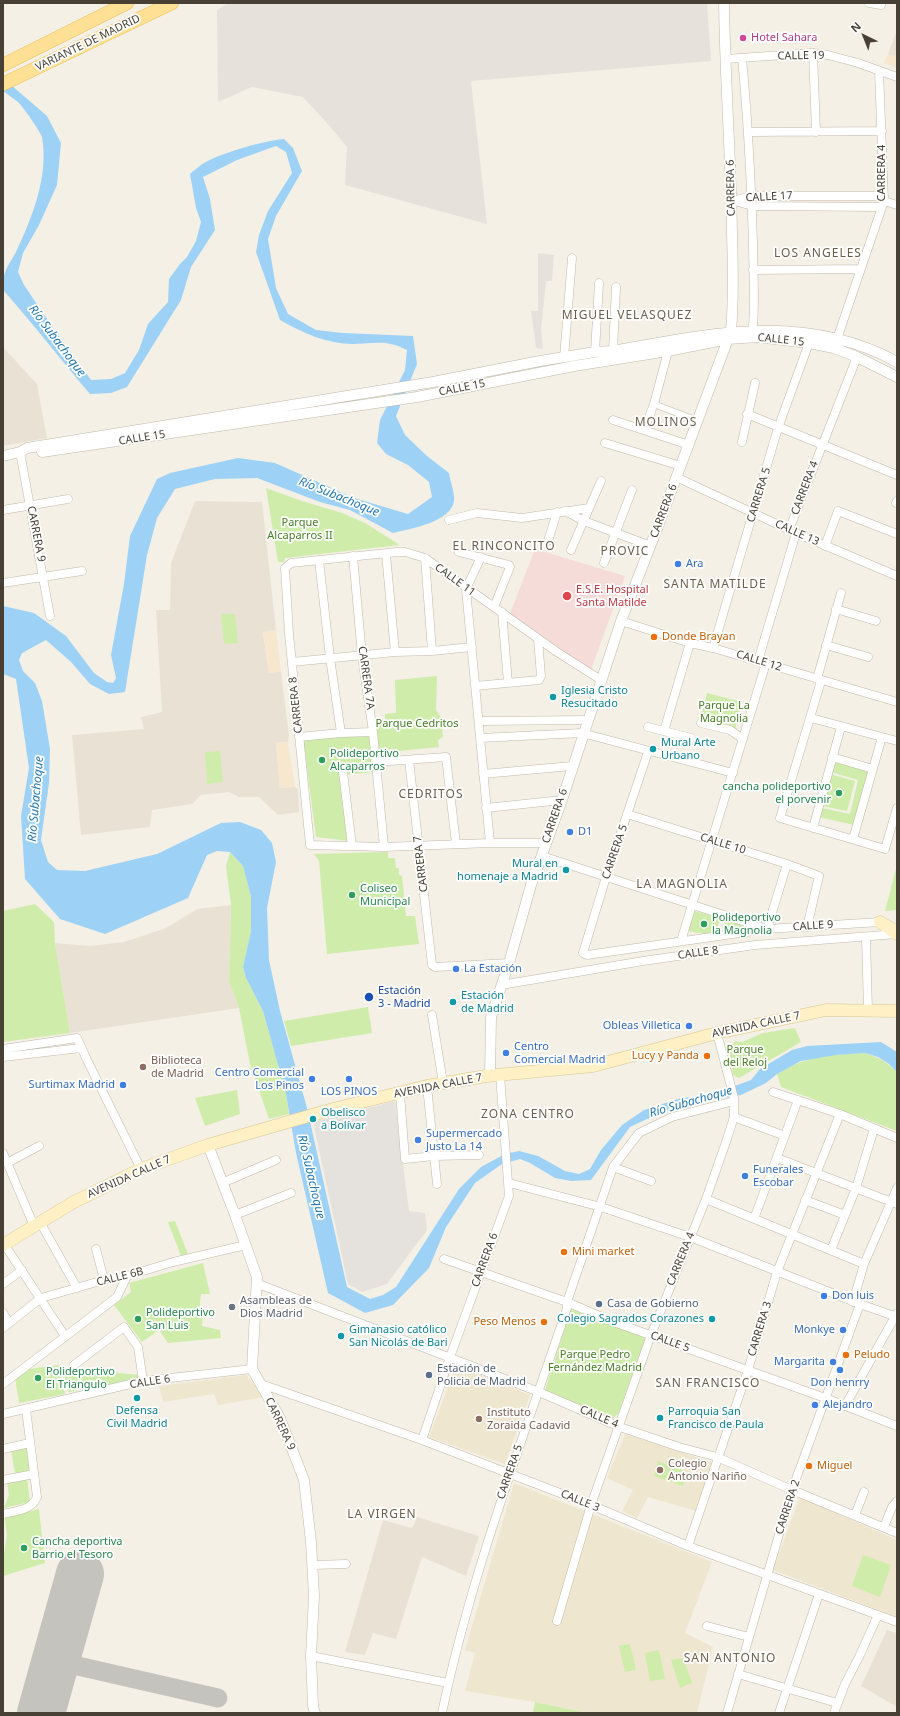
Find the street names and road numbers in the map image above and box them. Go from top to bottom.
street label: VARIANTE DE MADRID [33,12,143,74]
street label: CALLE 19 [777,49,825,63]
street label: CARRERA 4 [875,145,889,201]
street label: CARRERA 6 [724,159,738,217]
street label: CALLE 17 [745,189,793,205]
street label: CALLE 15 [757,331,805,349]
street label: CALLE 15 [438,377,486,399]
street label: CALLE 15 [118,428,166,448]
street label: CARRERA 4 [789,459,821,517]
street label: CARRERA 5 [744,466,774,524]
street label: CARRERA 6 [648,482,680,540]
street label: CARRERA 9 [24,505,48,563]
street label: CALLE 13 [773,517,821,549]
street label: CALLE 11 [432,561,478,599]
street label: CARRERA 7A [355,645,377,711]
street label: CALLE 12 [735,648,783,674]
street label: CARRERA 8 [286,676,306,734]
street label: CARRERA 6 [540,787,570,845]
street label: CARRERA 5 [600,823,630,881]
street label: CALLE 10 [699,831,747,857]
street label: CARRERA 7 [411,835,431,893]
street label: CALLE 9 [792,918,834,934]
street label: CALLE 8 [677,944,719,962]
street label: AVENIDA CALLE 7 [711,1009,801,1041]
street label: AVENIDA CALLE 7 [393,1071,483,1101]
street label: AVENIDA CALLE 7 [85,1153,173,1201]
street label: CARRERA 4 [664,1230,698,1288]
street label: CARRERA 6 [469,1231,501,1289]
street label: CALLE 6B [95,1265,145,1289]
street label: CARRERA 3 [745,1300,775,1358]
street label: CALLE 5 [649,1329,691,1355]
street label: CALLE 6 [129,1372,171,1392]
street label: CARRERA 9 [262,1395,298,1453]
street label: CALLE 4 [578,1403,620,1431]
street label: CARRERA 5 [495,1443,525,1501]
street label: CARRERA 2 [773,1478,803,1536]
street label: CALLE 3 [559,1487,601,1515]

